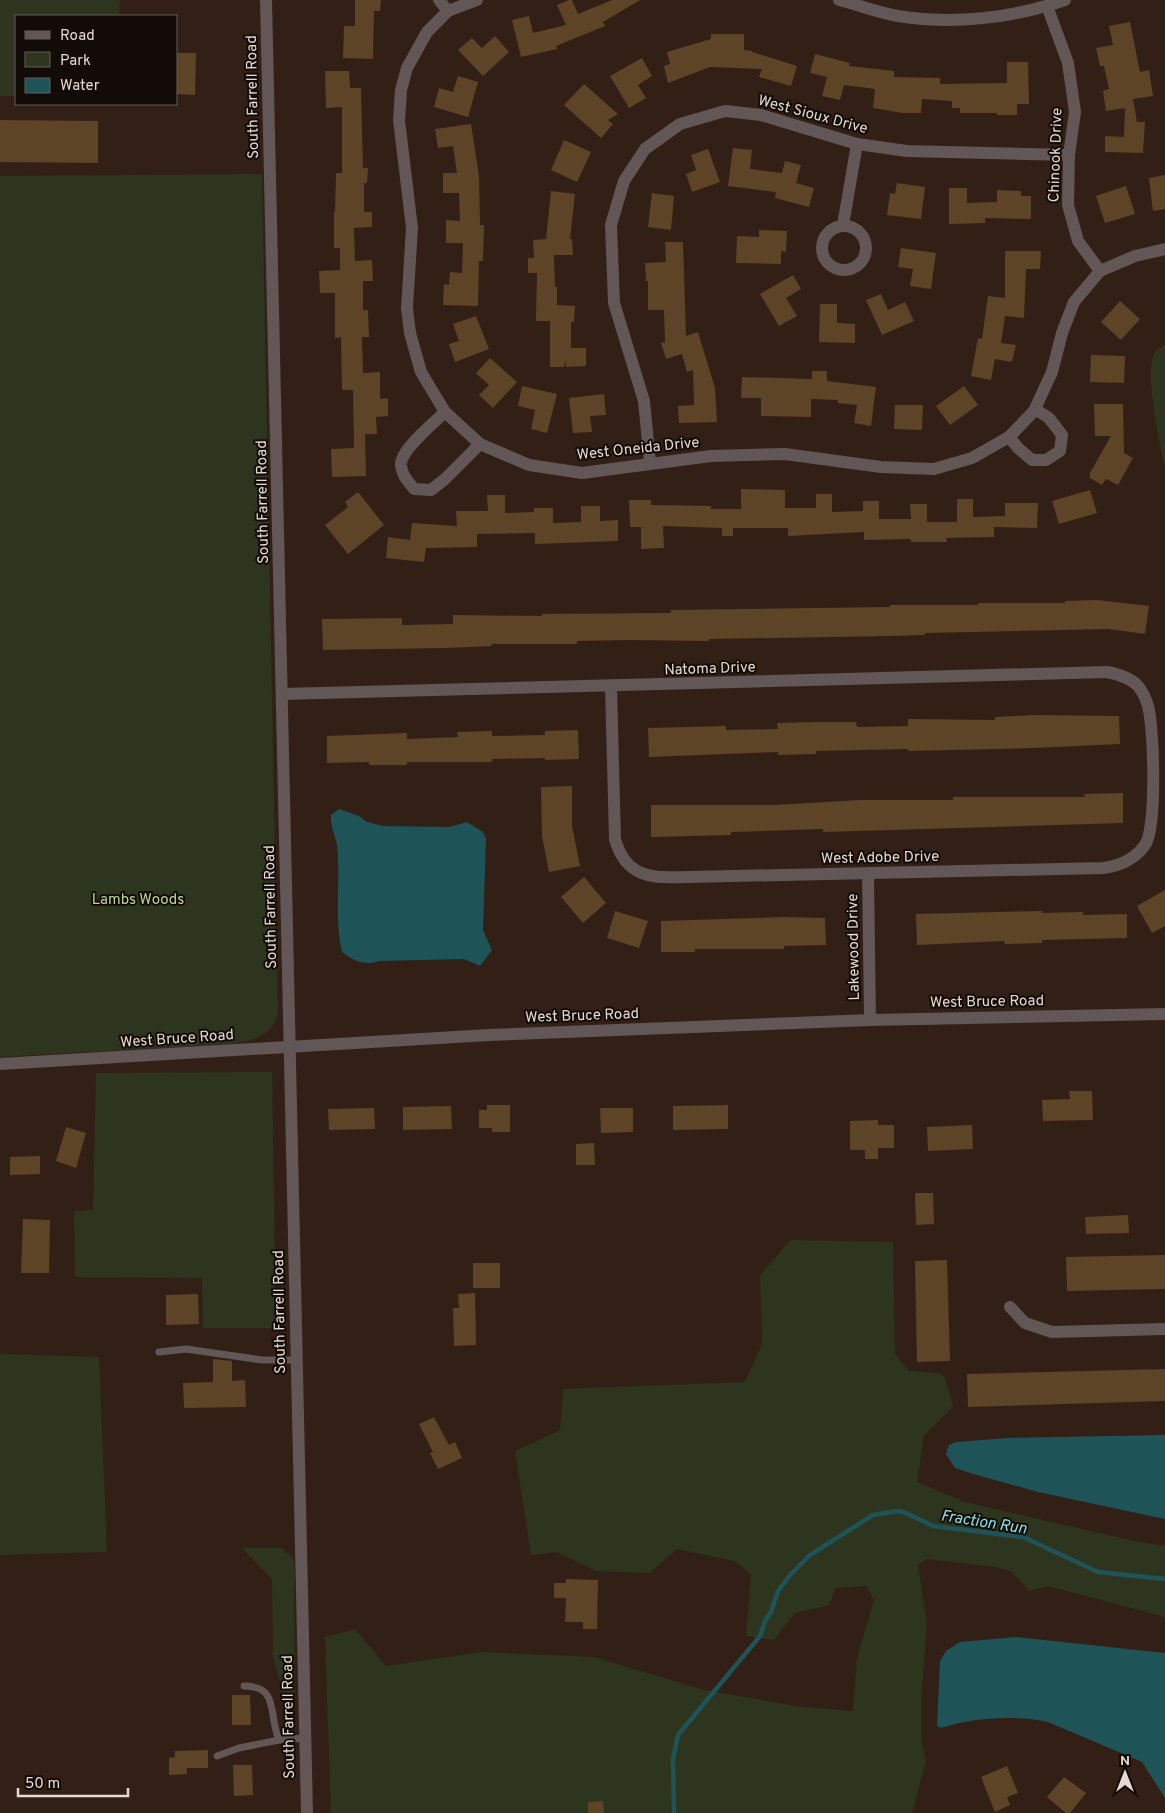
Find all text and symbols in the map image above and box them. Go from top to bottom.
legend [15,15,178,105]
text: Road [60,27,95,46]
street label: South Farrell Road [243,35,264,159]
text: Park [60,52,91,71]
text: Water [60,77,100,96]
street label: West Sioux Drive [756,92,870,139]
street label: Chinook Drive [1045,107,1068,203]
street label: West Oneida Drive [576,434,700,465]
street label: South Farrell Road [253,440,274,564]
street label: Natoma Drive [664,658,756,681]
street label: South Farrell Road [261,845,282,969]
street label: West Adobe Drive [821,848,939,869]
park label: Lambs Woods [92,891,184,910]
street label: Lakewood Drive [844,893,865,1001]
street label: West Bruce Road [930,992,1044,1013]
street label: West Bruce Road [525,1005,639,1028]
street label: West Bruce Road [120,1026,235,1053]
street label: South Farrell Road [270,1250,291,1374]
water label: Fraction Run [939,1506,1028,1540]
street label: South Farrell Road [279,1655,300,1779]
north arrow [1100,1748,1150,1798]
text: N [1120,1753,1130,1770]
scale bar [18,1766,128,1798]
text: 50 m [25,1775,60,1794]

